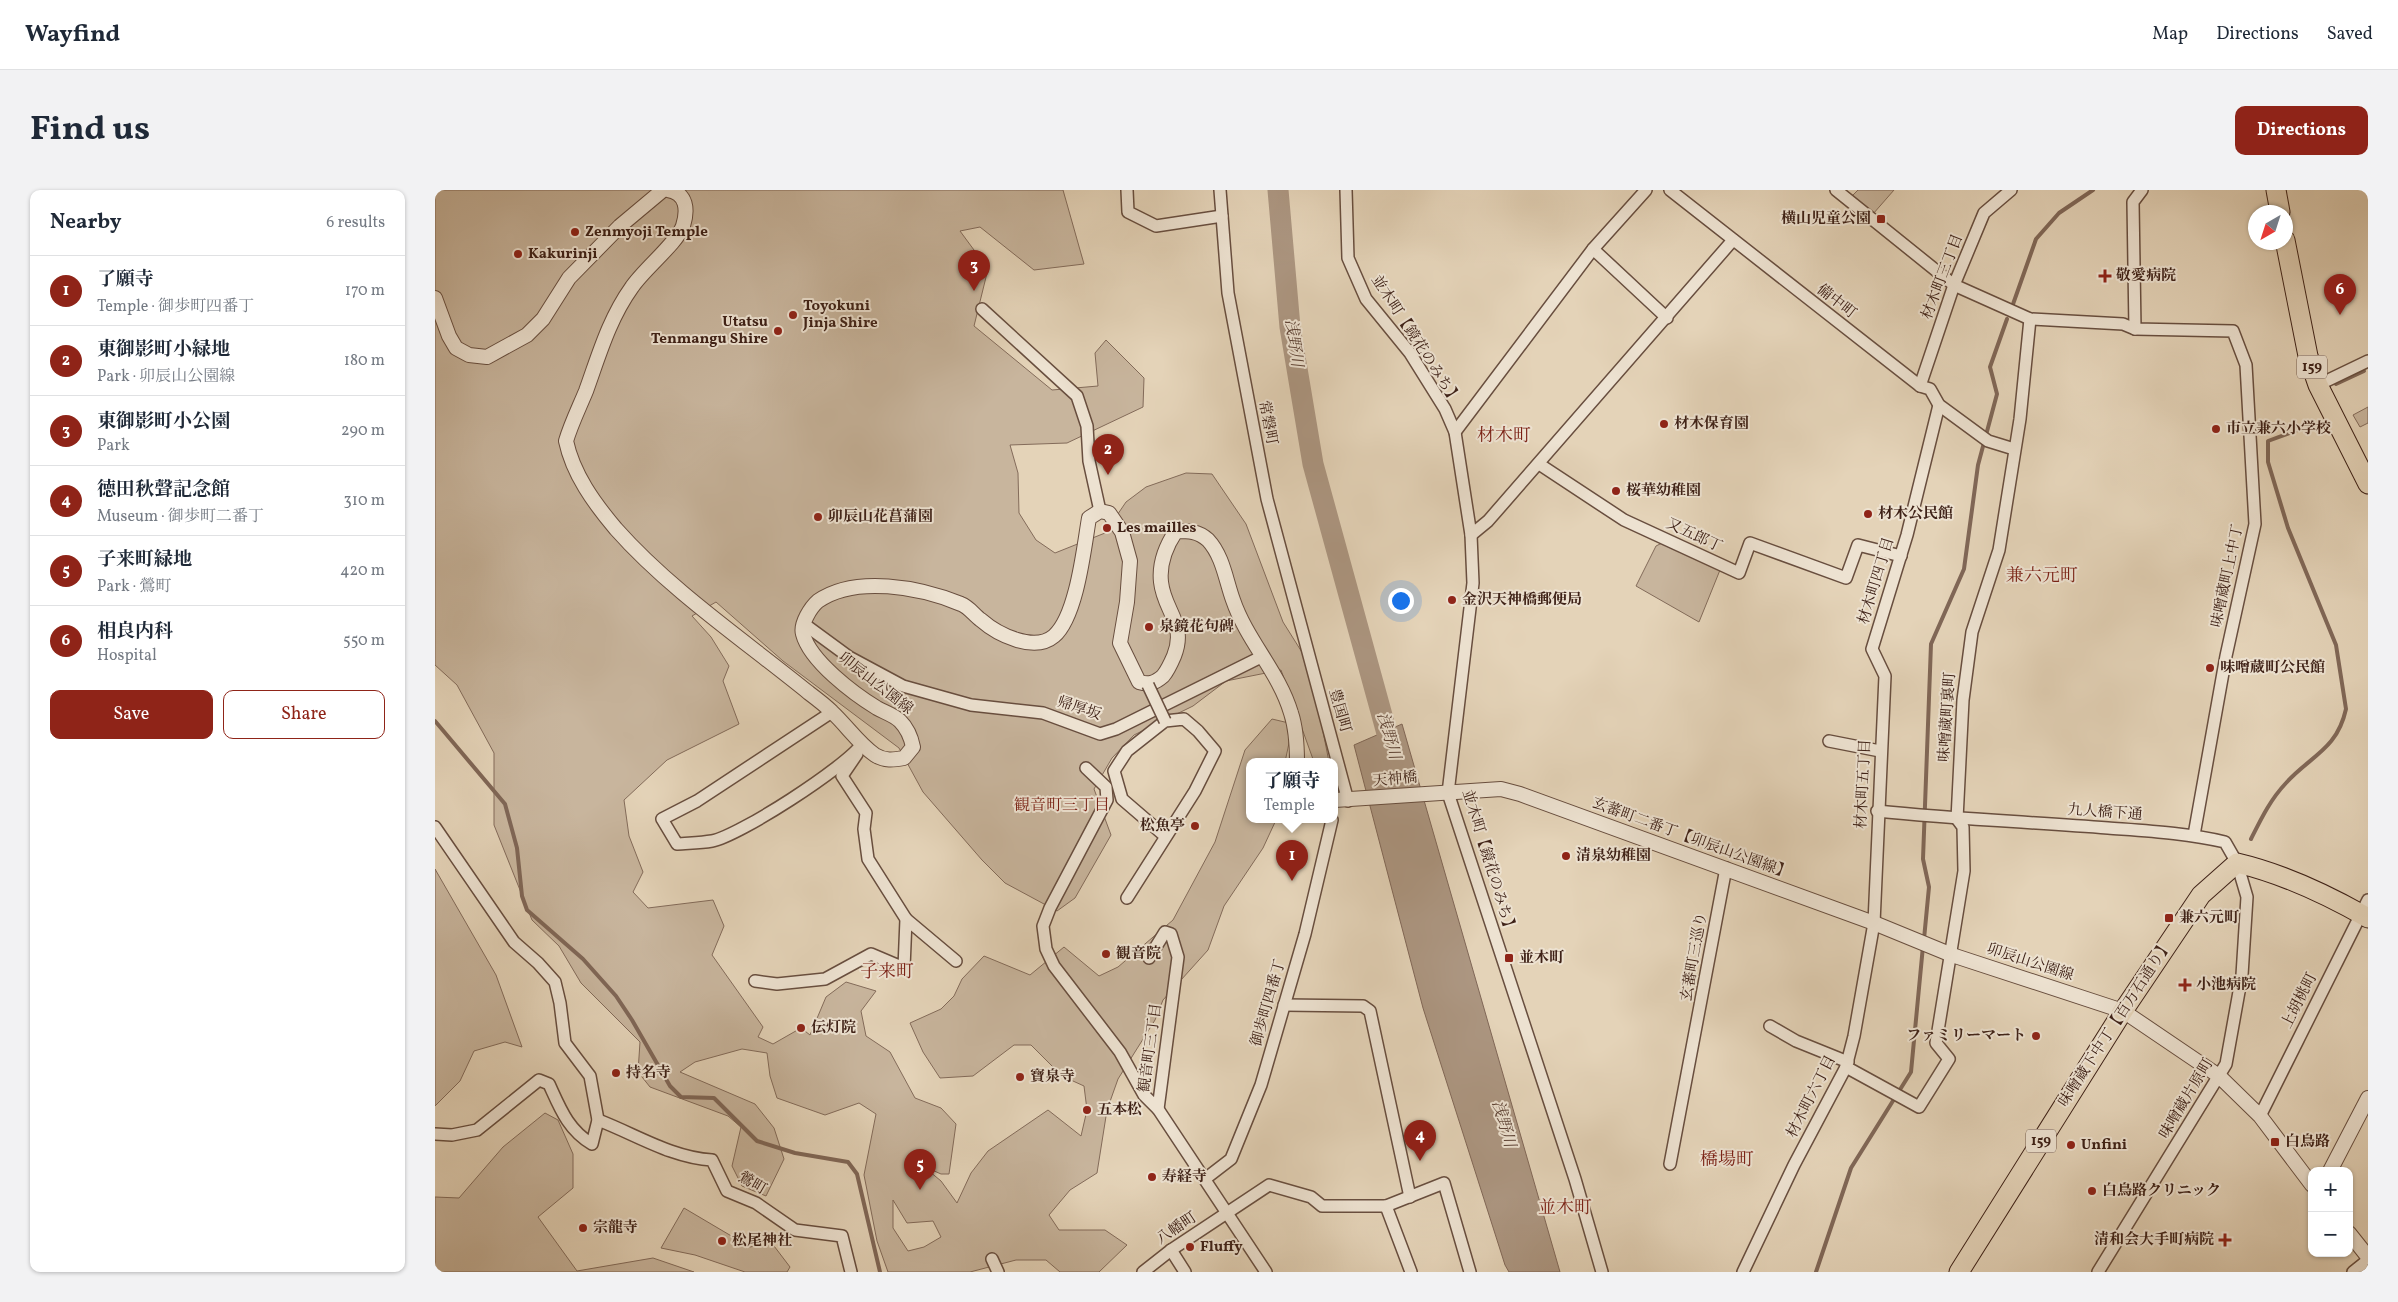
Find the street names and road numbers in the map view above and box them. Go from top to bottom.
street label: 材木町三丁目 [1917,231,1969,323]
street label: 並木町【鏡花のみち】 [1365,271,1465,409]
street label: 備中町 [1812,280,1860,324]
road number: 159 [2297,356,2327,378]
street label: 常磐町 [1252,399,1282,447]
street label: 又五郎丁 [1662,514,1726,558]
street label: 味噌蔵町上中丁 [2207,522,2249,630]
street label: 材木町四丁目 [1854,535,1900,627]
street label: 卯辰山公園線 [833,648,917,720]
street label: 味噌蔵町裏町 [1934,671,1962,763]
street label: 豊国町 [1323,686,1355,736]
street label: 帰厚坂 [1054,692,1104,726]
street label: 材木町五丁目 [1851,739,1877,829]
street label: 天神橋 [1372,768,1418,792]
street label: 並木町【鏡花のみち】 [1456,787,1520,937]
street label: 玄蕃町二番丁【卯辰山公園線】 [1589,793,1793,885]
street label: 九人橋下通 [2067,800,2143,826]
street label: 玄蕃町三巡り [1677,911,1713,1003]
street label: 味噌蔵下中丁【百万石通り】 [2054,937,2178,1111]
street label: 卯辰山公園線 [1984,939,2076,987]
street label: 御歩町四番丁 [1247,957,1291,1049]
street label: 上胡桃町 [2277,969,2323,1033]
street label: 観音町三丁目 [1134,1002,1168,1094]
street label: 材木町六丁目 [1782,1052,1842,1142]
street label: 味噌蔵片原町 [2155,1055,2219,1143]
road number: 159 [2026,1129,2056,1152]
street label: 鶯町 [734,1167,770,1201]
street label: 八幡町 [1152,1208,1202,1250]

